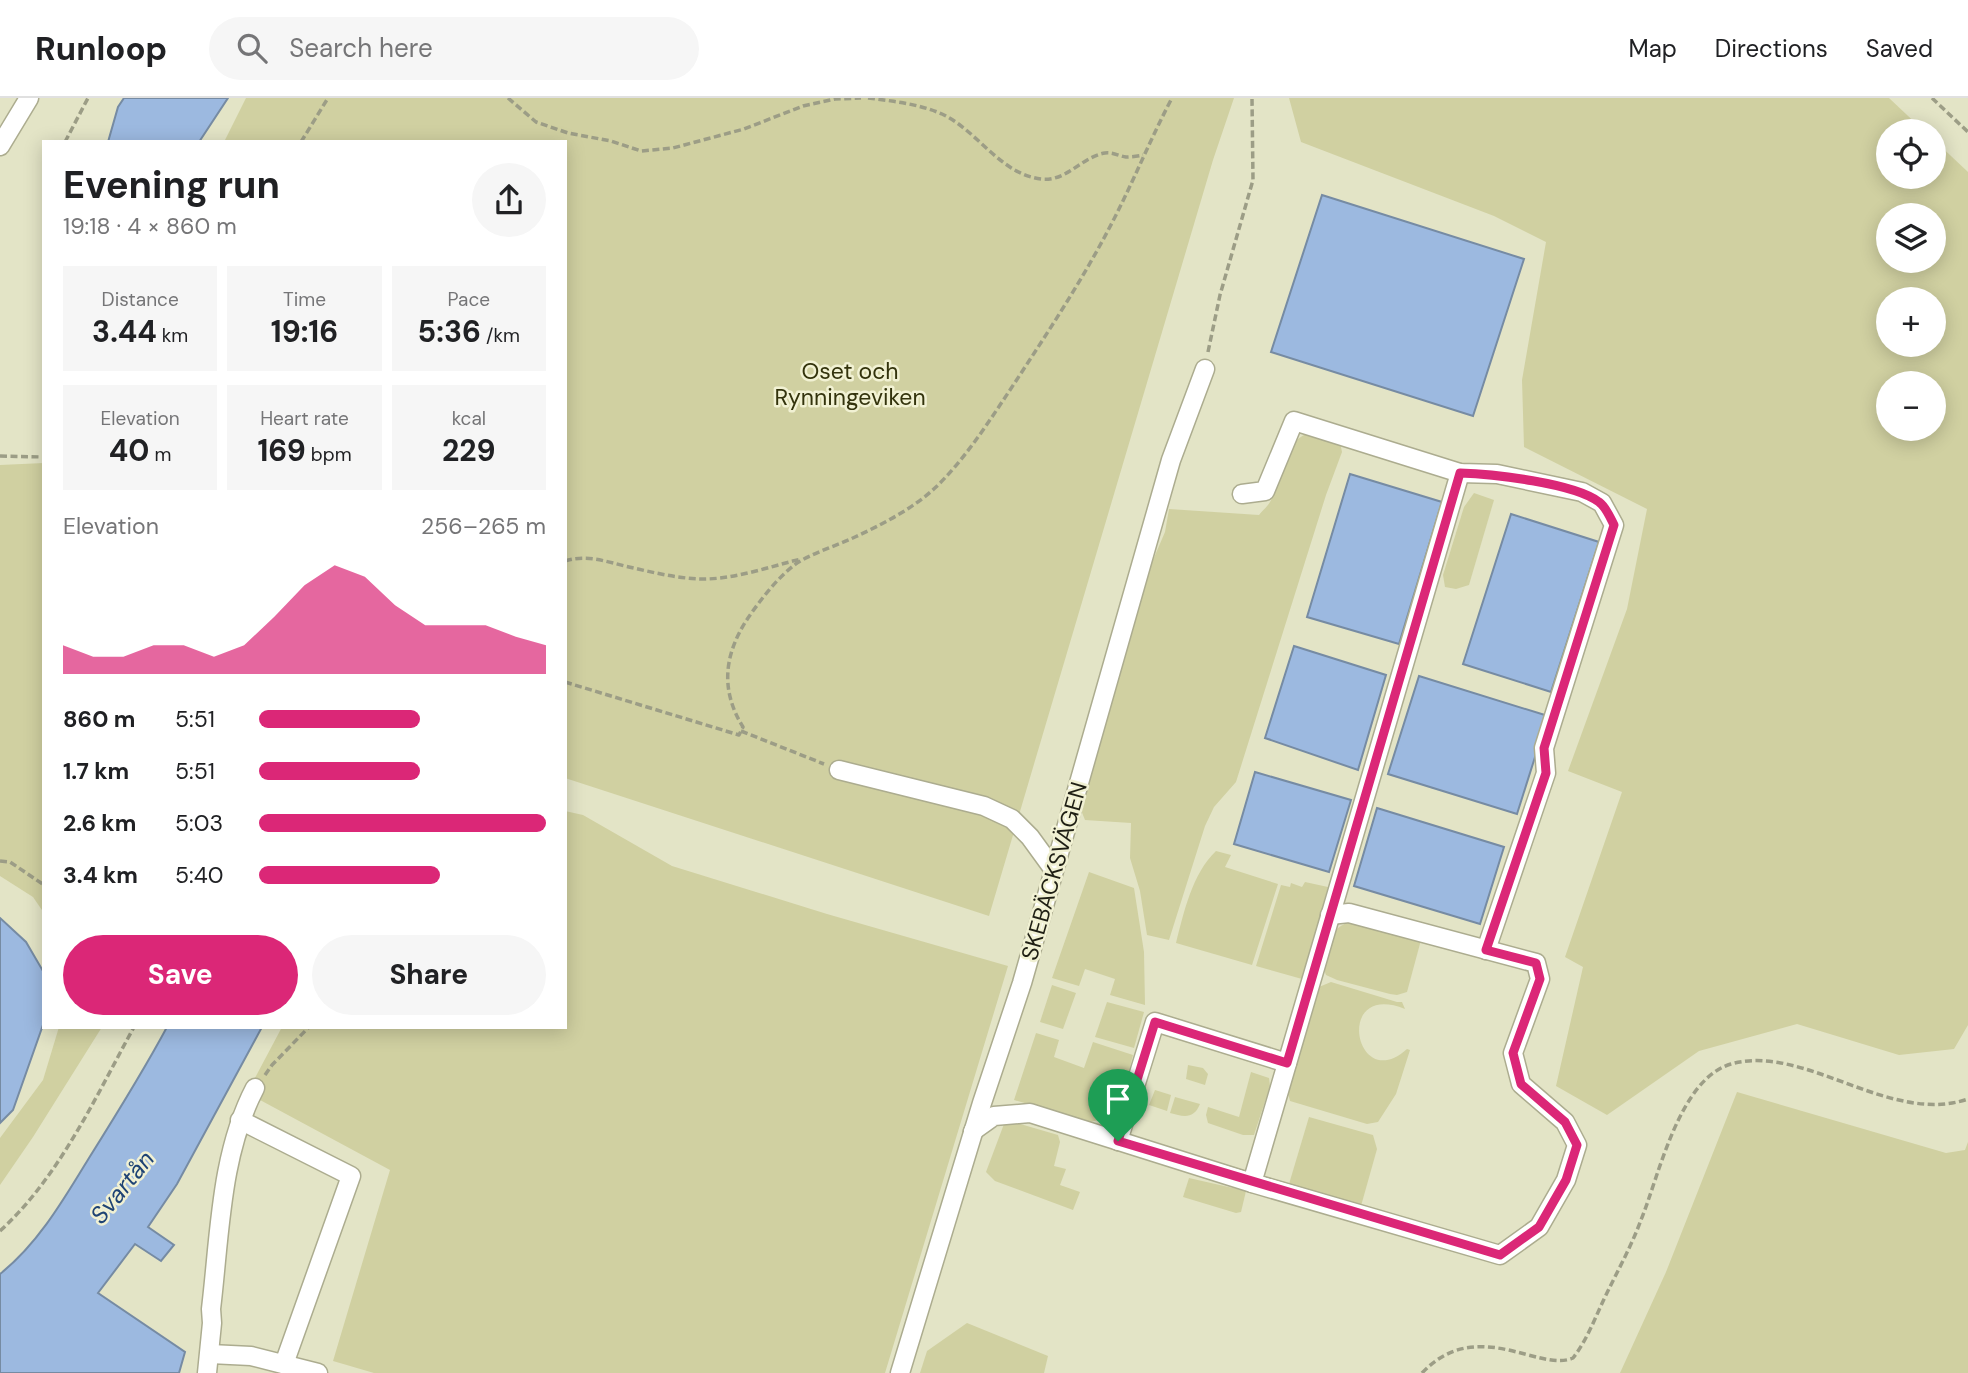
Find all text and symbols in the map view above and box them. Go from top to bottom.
search box [209,17,699,80]
text: Runloop [35,27,167,70]
icon: search [233,29,271,67]
text: Search here [289,31,433,65]
text: Map [1629,33,1677,64]
text: Directions [1715,33,1828,64]
text: Saved [1866,33,1933,64]
map controls [1876,119,1946,441]
button: locate [1876,119,1946,189]
text: Evening run [63,160,280,210]
button: share [472,163,546,237]
button: layers [1876,203,1946,273]
text: 19:18 · 4 × 860 m [63,211,237,241]
text: Distance [102,287,179,312]
text: Time [283,287,326,312]
text: Pace [448,287,490,312]
button: + [1876,287,1946,357]
text: 3.44 [92,312,157,351]
text: 19:16 [271,312,338,351]
text: 5:36 [418,312,481,351]
text: km [157,323,188,348]
text: /km [481,323,520,348]
park label: Oset och Rynningeviken [774,356,926,412]
button: − [1876,371,1946,441]
text: Elevation [101,406,180,431]
text: Heart rate [260,406,349,431]
text: kcal [452,406,486,431]
text: 40 [109,431,149,470]
text: 169 [257,431,306,470]
text: 229 [442,431,496,470]
text: m [149,442,171,467]
text: bpm [306,442,352,467]
text: Elevation [63,511,159,541]
text: 256–265 m [421,511,546,541]
text: 860 m [63,704,135,734]
text: 5:51 [175,704,215,734]
text: 1.7 km [63,756,129,786]
text: 5:51 [175,756,215,786]
street label: SKEBÄCKSVÄGEN [1014,778,1094,964]
text: 2.6 km [63,808,136,838]
text: 5:03 [175,808,223,838]
text: 3.4 km [63,860,138,890]
text: 5:40 [175,860,223,890]
button: Save [63,935,298,1015]
button: Share [312,935,546,1015]
pin [1088,1069,1148,1141]
icon: arrive [1099,1080,1137,1118]
water label: Svartån [83,1144,161,1230]

